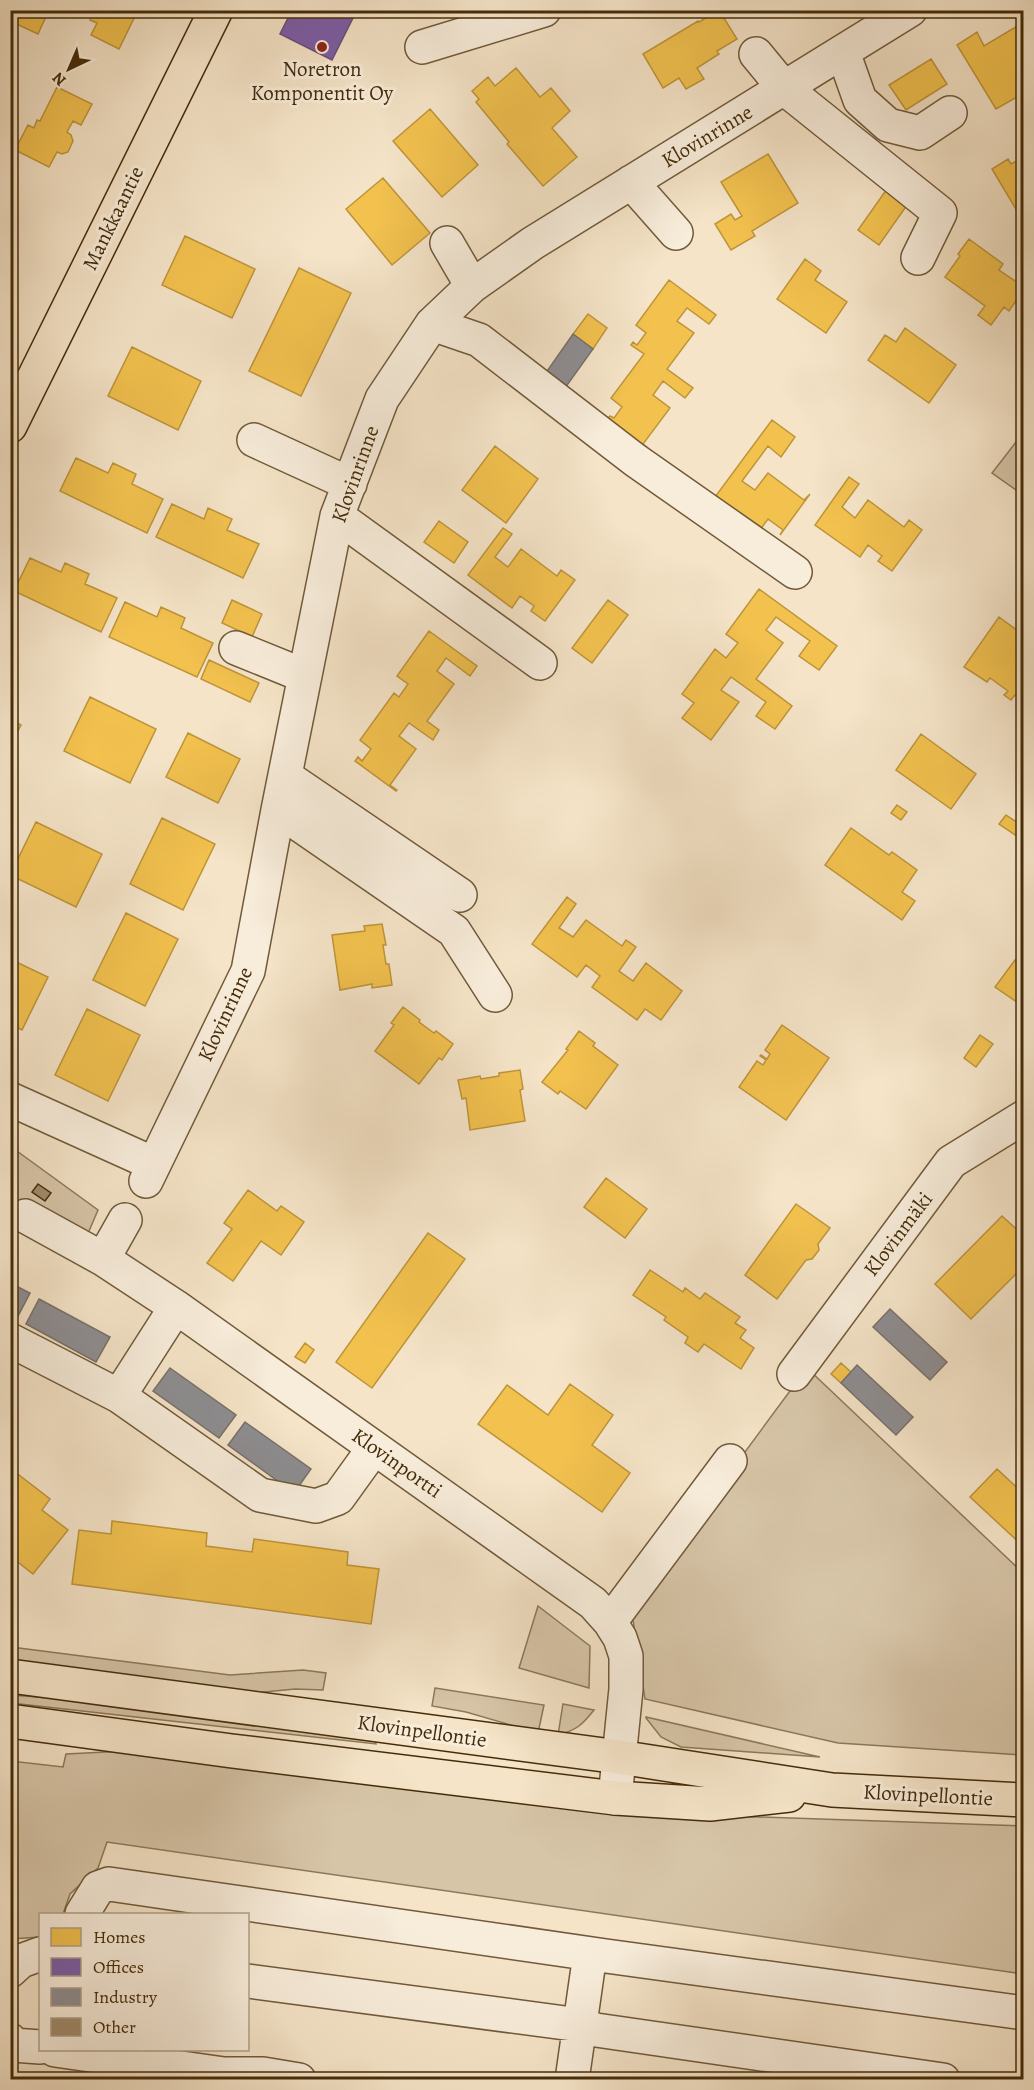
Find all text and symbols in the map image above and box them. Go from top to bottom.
north arrow [39,39,99,99]
marker: Noretron Komponentit Oy [315,40,329,54]
place label: Noretron Komponentit Oy [251,55,394,107]
text: N [47,67,71,91]
street label: Klovinrinne [656,98,758,174]
street label: Mankkaantie [76,161,150,275]
street label: Klovinrinne [324,421,386,527]
street label: Klovinrinne [191,962,259,1066]
street label: Klovinmäki [857,1186,939,1282]
street label: Klovinportti [346,1422,448,1505]
street label: Klovinpellontie [356,1708,488,1754]
street label: Klovinpellontie [862,1778,994,1812]
legend [39,1913,249,2051]
text: Homes [93,1925,145,1949]
text: Offices [93,1955,144,1979]
text: Industry [93,1985,158,2009]
text: Other [93,2015,136,2039]

